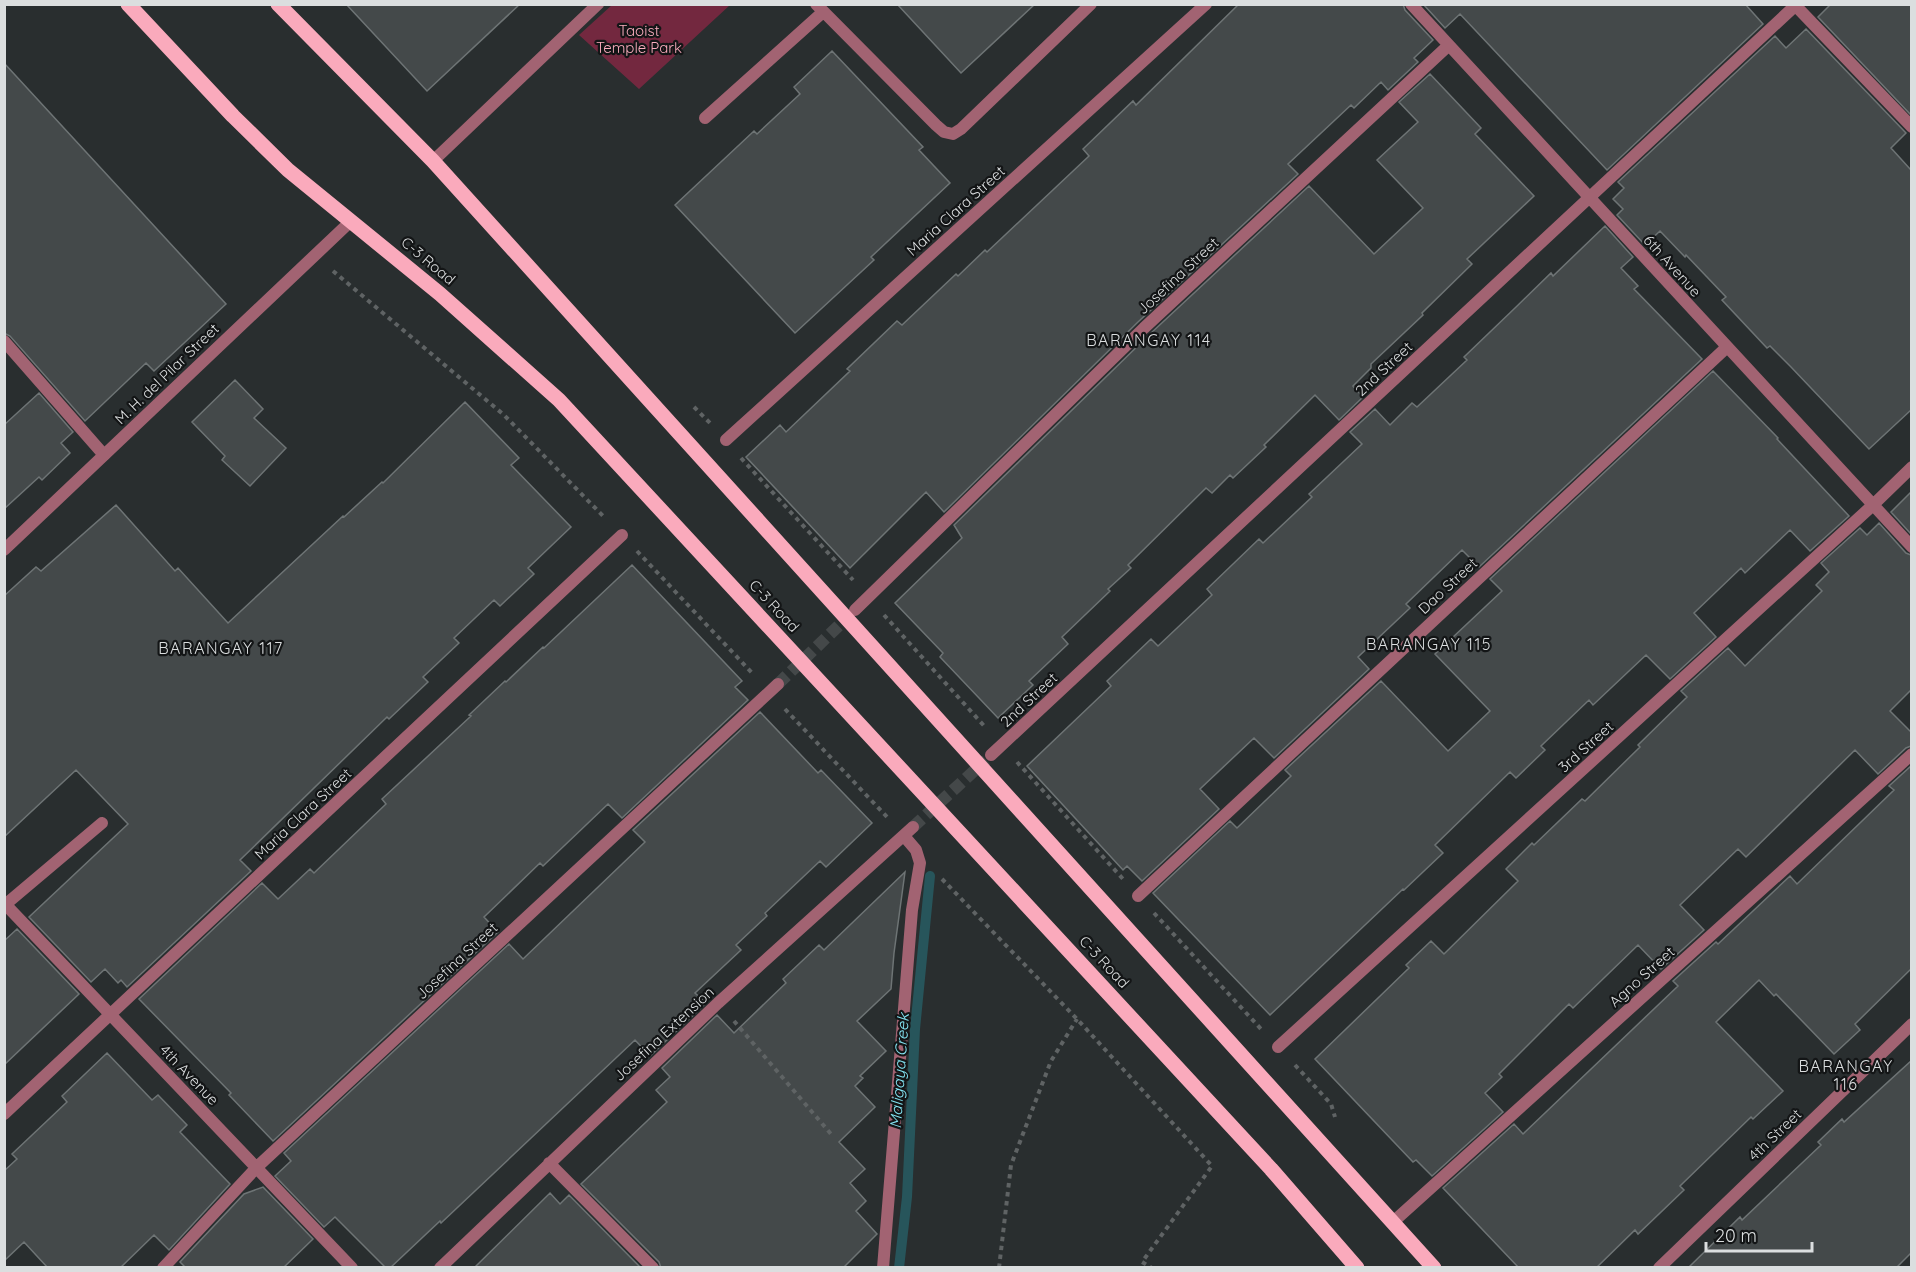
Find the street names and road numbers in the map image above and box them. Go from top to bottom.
street label: Maria Clara Street [903,161,1009,260]
street label: 6th Avenue [1640,231,1705,301]
street label: C-3 Road [397,233,459,289]
street label: Josefina Street [1133,233,1222,318]
street label: M. H. del Pilar Street [111,319,223,428]
street label: 2nd Street [1351,337,1416,400]
street label: Dao Street [1414,553,1481,618]
street label: C-3 Road [745,575,803,636]
street label: 2nd Street [996,668,1061,731]
street label: 3rd Street [1554,717,1617,776]
street label: Maria Clara Street [250,764,355,863]
street label: Josefina Street [412,918,501,1003]
street label: C-3 Road [1075,931,1133,992]
street label: Agno Street [1605,942,1678,1011]
street label: Josefina Extension [610,982,718,1085]
street label: 4th Avenue [156,1040,223,1109]
street label: 4th Street [1744,1105,1805,1165]

